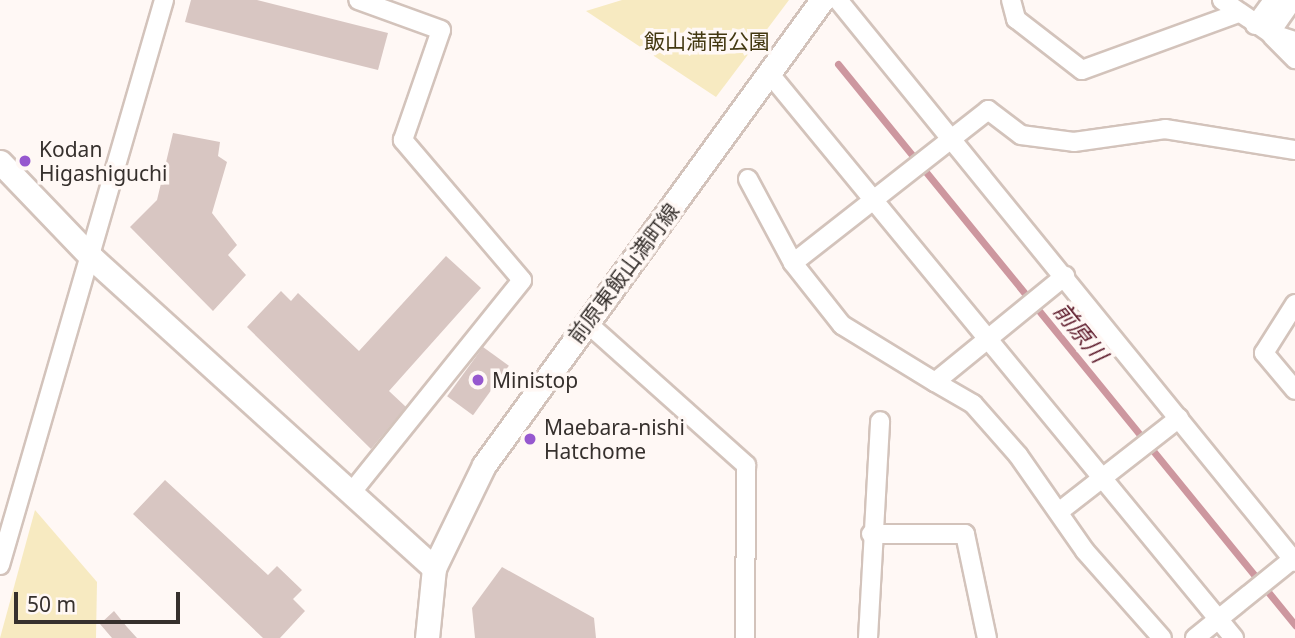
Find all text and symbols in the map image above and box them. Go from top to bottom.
park label: 飯山満南公園 [644,28,770,54]
place label: Kodan Higashiguchi [39,136,167,186]
marker: Kodan Higashiguchi [17,153,33,169]
street label: 前原東飯山満町線 [562,198,684,348]
water label: 前原川 [1049,297,1113,367]
place label: Ministop [492,367,578,393]
marker: Ministop [470,372,486,388]
place label: Maebara-nishi Hatchome [544,414,685,464]
marker: Maebara-nishi Hatchome [522,431,538,447]
scale bar [18,578,184,622]
text: 50 m [27,590,76,618]

